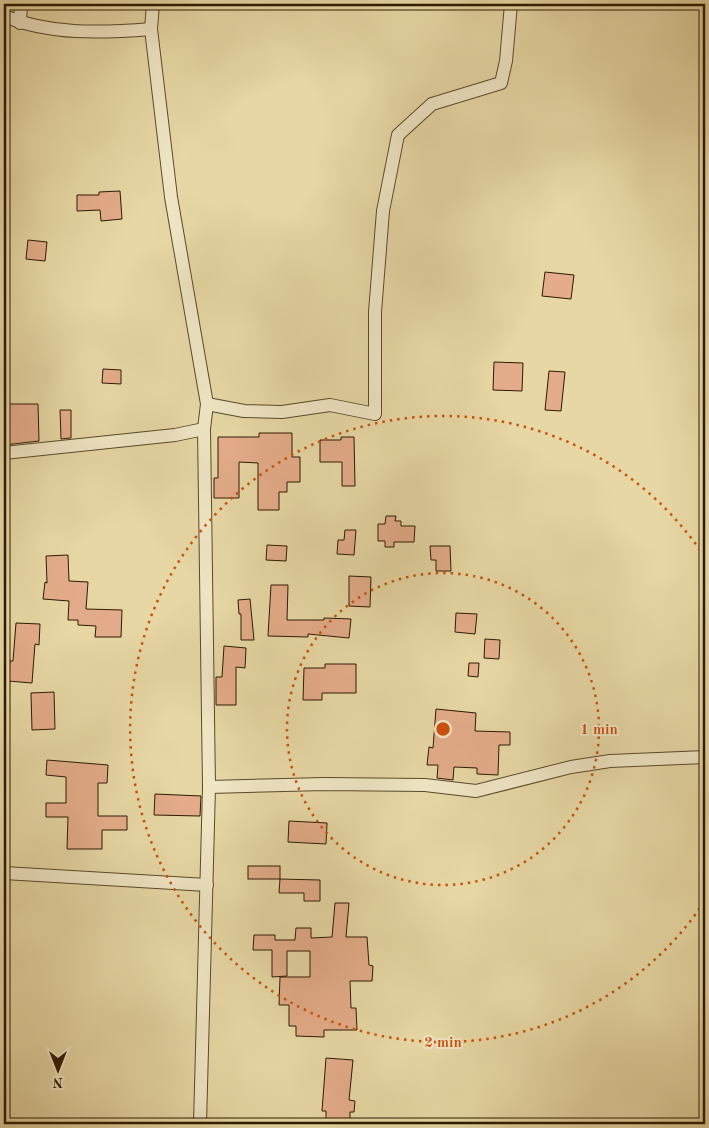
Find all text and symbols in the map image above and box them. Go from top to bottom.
centre of rings [434,720,452,738]
text: 1 min [580,723,618,738]
text: 2 min [424,1036,462,1051]
north arrow [32,1046,82,1096]
text: N [52,1075,63,1089]

